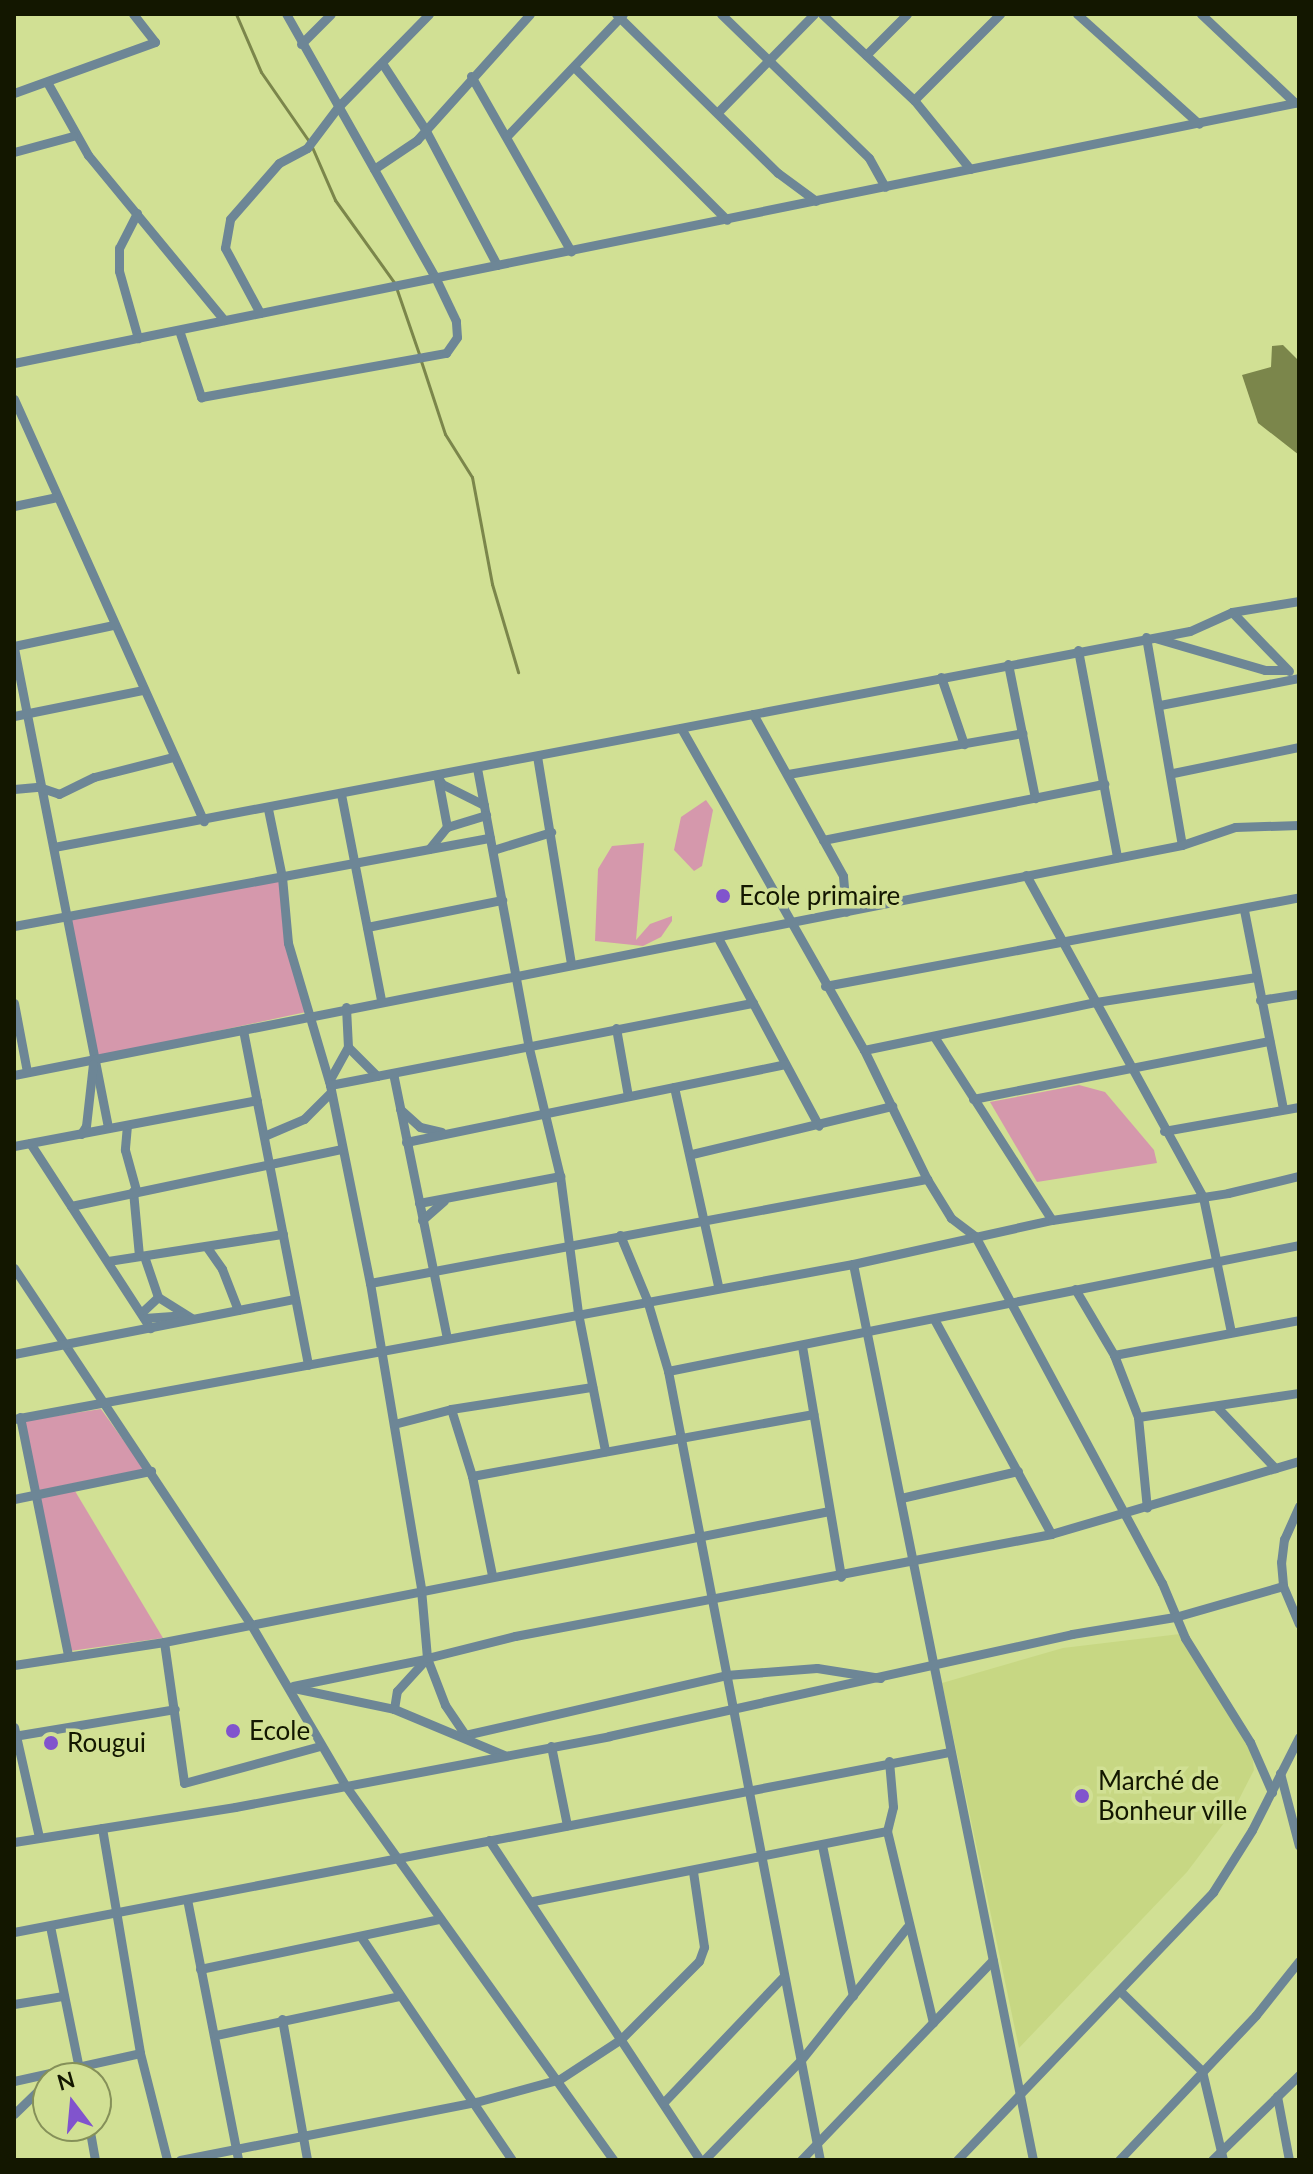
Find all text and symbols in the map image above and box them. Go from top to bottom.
place label: Ecole primaire [739,880,900,912]
marker: Ecole primaire [714,887,732,905]
place label: Ecole [249,1715,310,1747]
marker: Ecole [224,1722,242,1740]
place label: Rougui [67,1727,146,1759]
marker: Rougui [42,1734,60,1752]
place label: Marché de Bonheur ville [1098,1765,1248,1826]
marker: Marché de Bonheur ville [1073,1787,1091,1805]
north arrow [32,2062,112,2142]
text: N [54,2065,78,2096]

